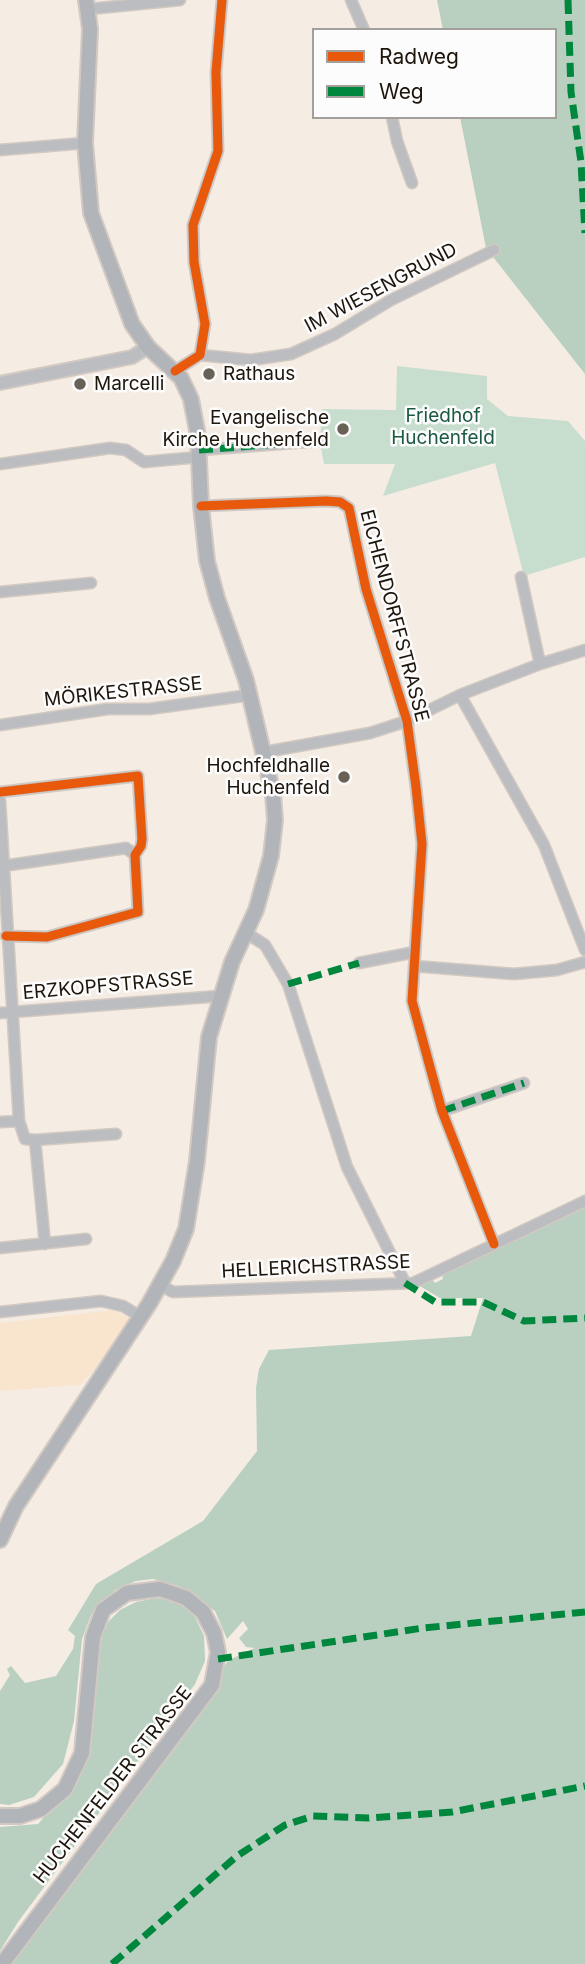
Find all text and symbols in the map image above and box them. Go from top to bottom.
legend [312,28,557,119]
text: Radweg [379,44,459,69]
text: Weg [379,79,424,104]
street label: IM WIESENGRUND [301,238,461,338]
place label: Rathaus [223,363,295,385]
marker: Rathaus [201,366,217,382]
place label: Marcelli [94,373,164,395]
marker: Marcelli [72,376,88,392]
park label: Friedhof Huchenfeld [391,405,495,449]
place label: Evangelische Kirche Huchenfeld [162,407,329,451]
marker: Evangelische Kirche Huchenfeld [335,421,351,437]
street label: EICHENDORFFSTRASSE [355,507,433,725]
street label: MÖRIKESTRASSE [43,672,203,712]
place label: Hochfeldhalle Huchenfeld [206,755,330,799]
marker: Hochfeldhalle Huchenfeld [336,769,352,785]
street label: ERZKOPFSTRASSE [22,967,194,1005]
street label: HELLERICHSTRASSE [221,1251,411,1283]
street label: HUCHENFELDER STRASSE [29,1682,197,1888]

